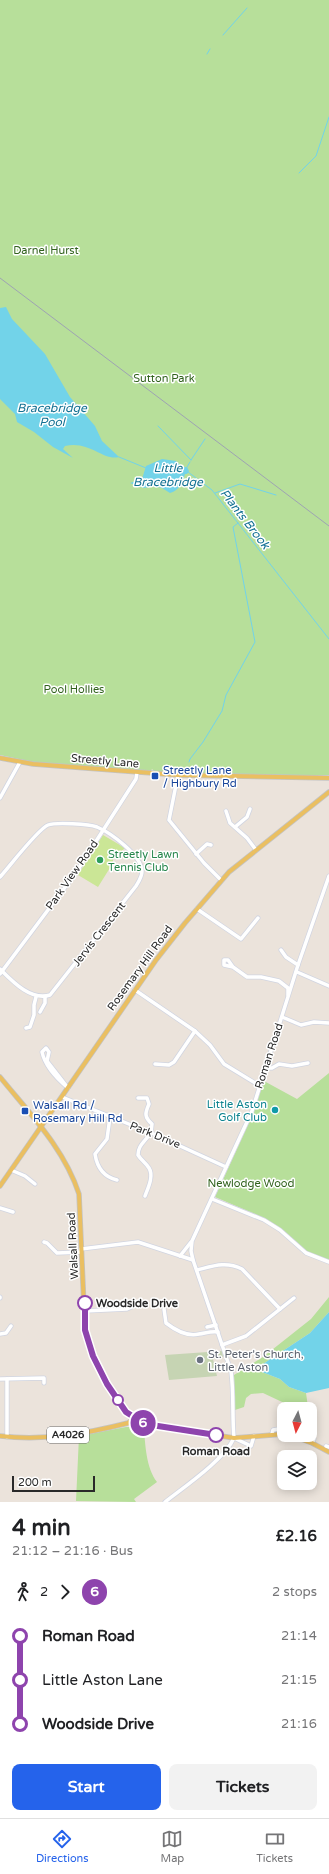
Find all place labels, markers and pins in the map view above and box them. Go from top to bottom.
place label: Streetly Lane / Highbury Rd [163,764,237,790]
marker: Streetly Lane / Highbury Rd [150,771,160,781]
place label: Streetly Lawn Tennis Club [108,848,179,874]
marker: Streetly Lawn Tennis Club [95,855,105,865]
place label: Little Aston Golf Club [207,1098,267,1124]
place label: Walsall Rd / Rosemary Hill Rd [33,1099,122,1125]
marker: Little Aston Golf Club [270,1105,280,1115]
marker: Walsall Rd / Rosemary Hill Rd [20,1106,30,1116]
marker: Woodside Drive [77,1295,93,1311]
place label: Woodside Drive [96,1297,179,1310]
place label: St. Peter's Church, Little Aston [208,1348,304,1374]
marker: St. Peter's Church, Little Aston [195,1355,205,1365]
unlabelled marker [112,1394,124,1406]
marker: Roman Road [208,1427,224,1443]
place label: Roman Road [182,1445,250,1458]

